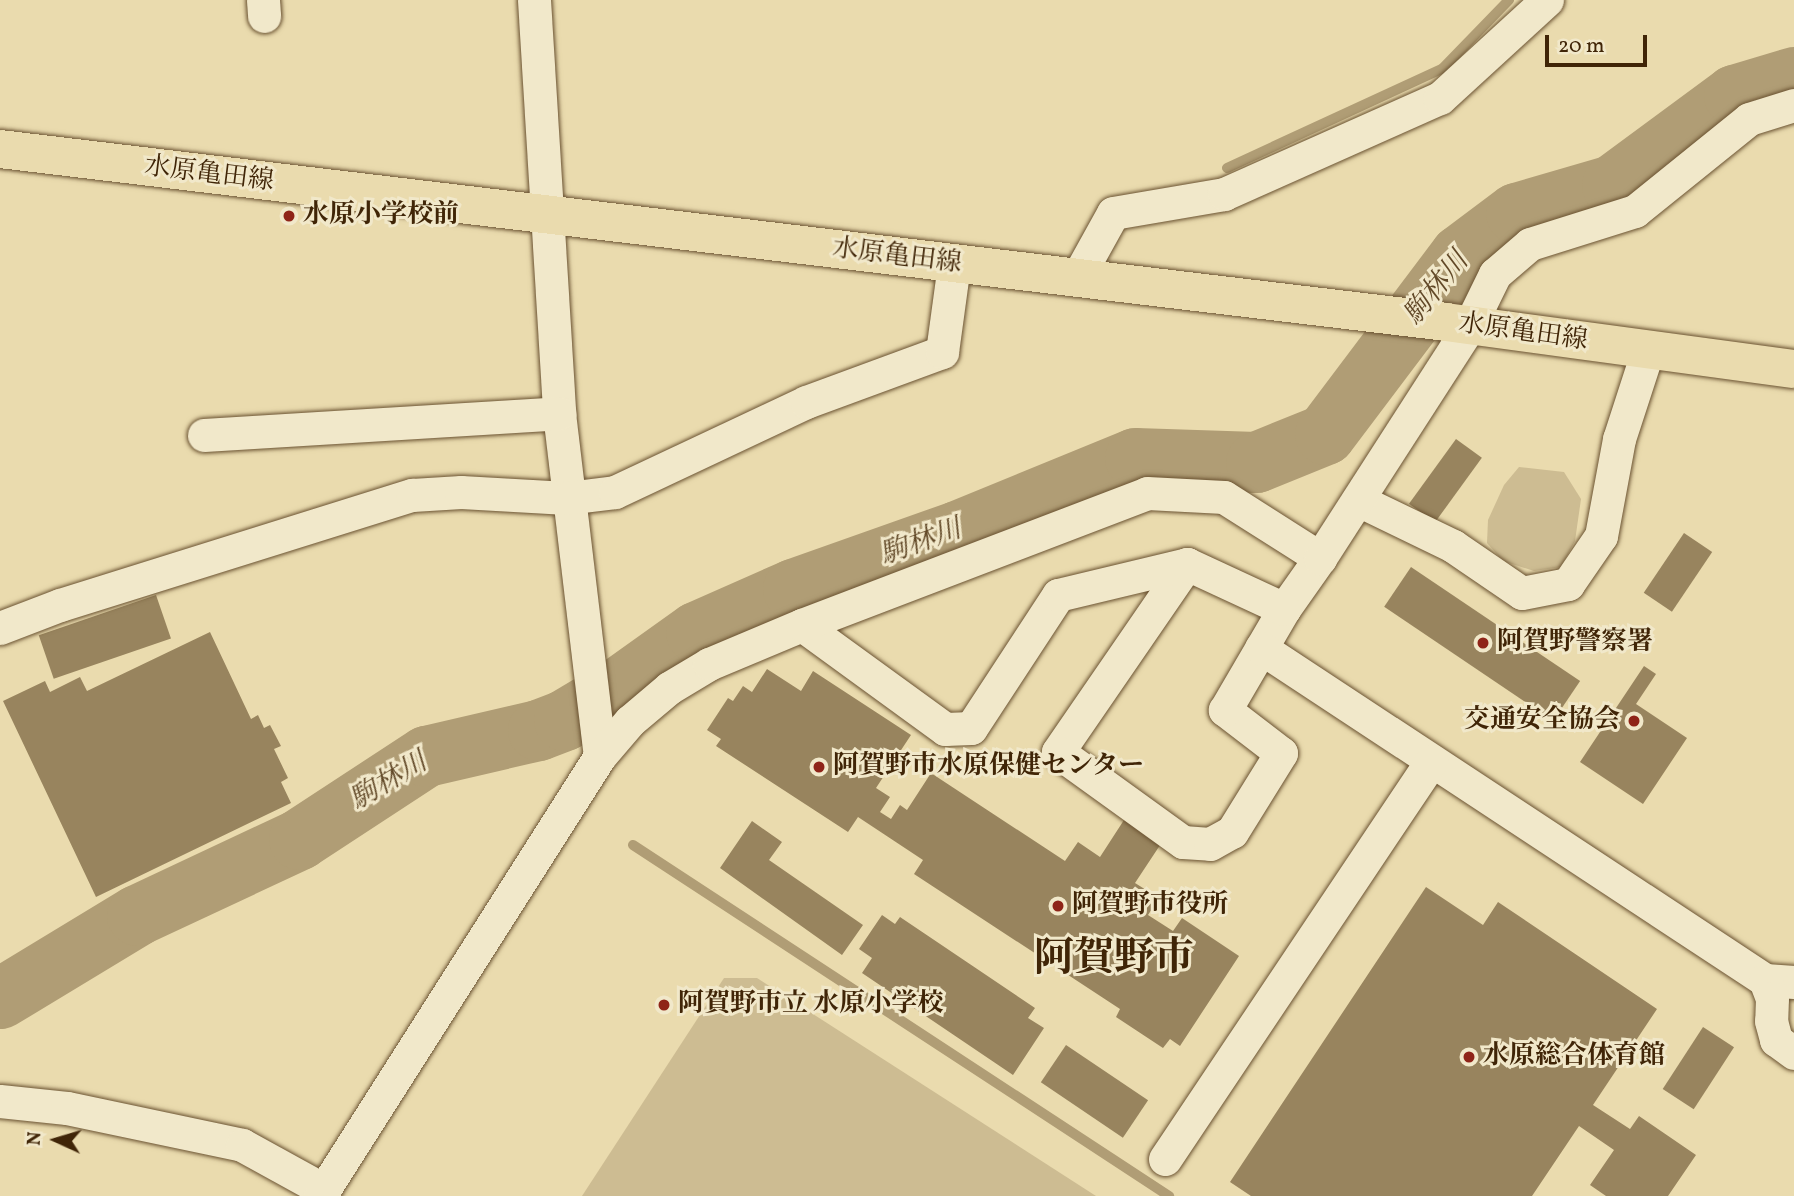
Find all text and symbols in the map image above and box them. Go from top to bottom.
scale bar [1549,21,1650,65]
text: 20 m [1558,32,1604,61]
street label: 水原亀田線 [143,152,275,198]
place label: 水原小学校前 [303,200,459,232]
marker: 水原小学校前 [281,208,297,224]
street label: 水原亀田線 [831,234,963,280]
water label: 駒林川 [1398,246,1476,332]
street label: 水原亀田線 [1456,309,1590,357]
water label: 駒林川 [876,513,966,573]
place label: 阿賀野警察署 [1497,627,1653,659]
marker: 阿賀野警察署 [1475,635,1491,651]
place label: 交通安全協会 [1464,705,1620,737]
marker: 交通安全協会 [1626,713,1642,729]
water label: 駒林川 [344,746,434,818]
place label: 阿賀野市水原保健センター [833,751,1145,783]
marker: 阿賀野市水原保健センター [811,759,827,775]
place label: 阿賀野市役所 [1072,890,1228,922]
marker: 阿賀野市役所 [1050,898,1066,914]
district label: 阿賀野市 [1034,936,1194,984]
place label: 阿賀野市立 水原小学校 [678,989,943,1021]
marker: 阿賀野市立 水原小学校 [656,997,672,1013]
place label: 水原総合体育館 [1483,1041,1665,1073]
marker: 水原総合体育館 [1461,1049,1477,1065]
north arrow [21,1105,91,1175]
text: N [22,1131,49,1146]

